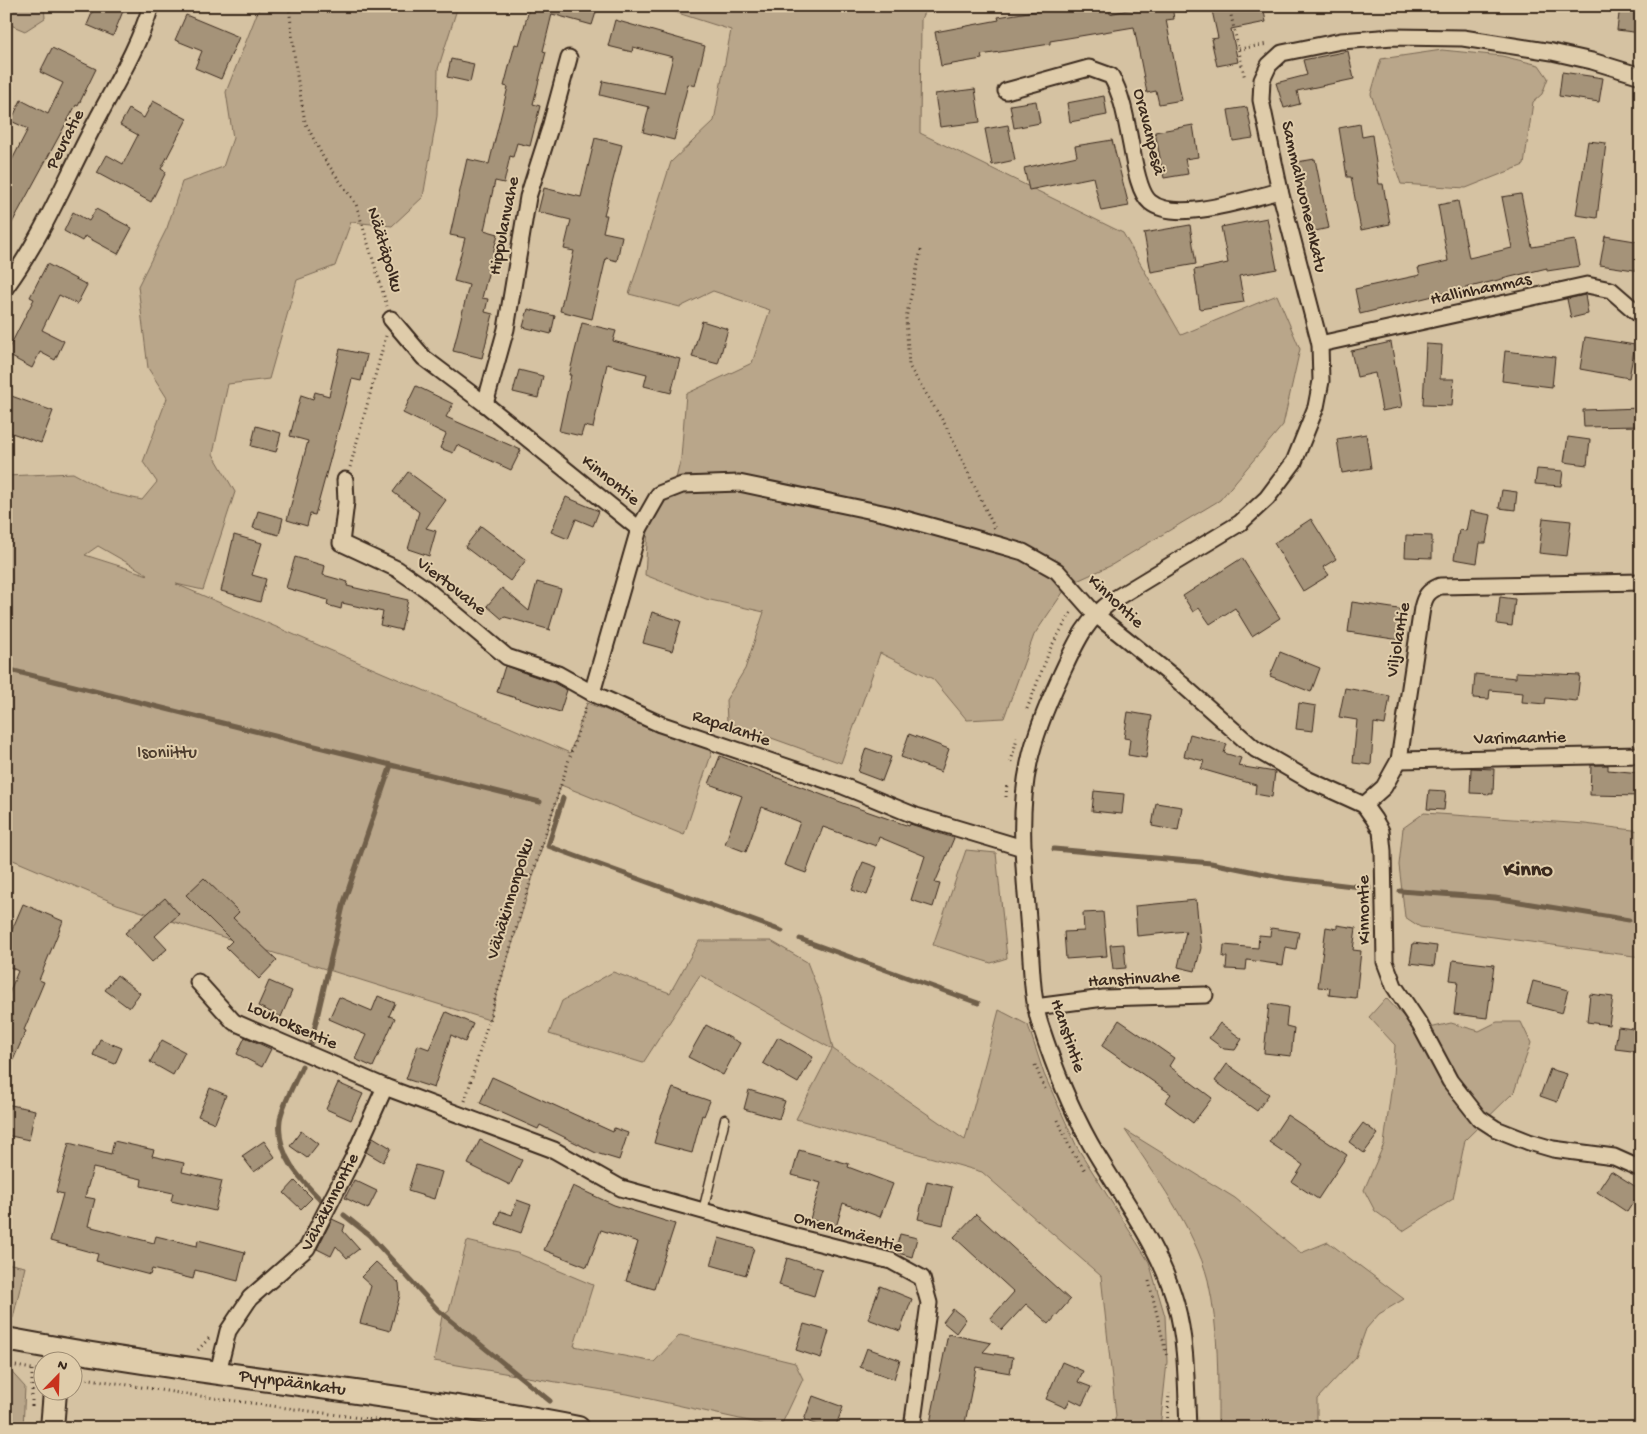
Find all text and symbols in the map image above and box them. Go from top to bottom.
street label: Oravanpesä [1127,87,1169,178]
street label: Peuratie [42,106,90,174]
street label: Sammalhuoneenkatu [1275,119,1331,275]
street label: Hippulanvahe [485,174,525,277]
street label: Näätäpolku [361,205,407,296]
street label: Hallinhammas [1429,269,1535,311]
street label: Kinnontie [576,451,644,511]
street label: Viertovahe [411,553,491,621]
street label: Kinnontie [1082,571,1148,634]
street label: Viljolantie [1382,600,1416,680]
street label: Rapalantie [689,706,774,752]
street label: Varimaantie [1473,728,1567,750]
park label: Isoniittu [137,743,197,764]
street label: Vähäkinnonpolku [482,836,540,963]
district label: Kinno [1502,858,1553,884]
street label: Kinnontie [1354,874,1376,945]
street label: Hanstinvahe [1087,967,1181,993]
street label: Louhoksentie [244,997,341,1055]
street label: Hanstintie [1045,997,1089,1076]
street label: Vähäkinnontie [296,1149,364,1256]
street label: Omenamäentie [791,1207,906,1259]
north arrow [32,1352,82,1402]
text: N [55,1357,70,1376]
street label: Pyynpäänkatu [237,1365,348,1401]

